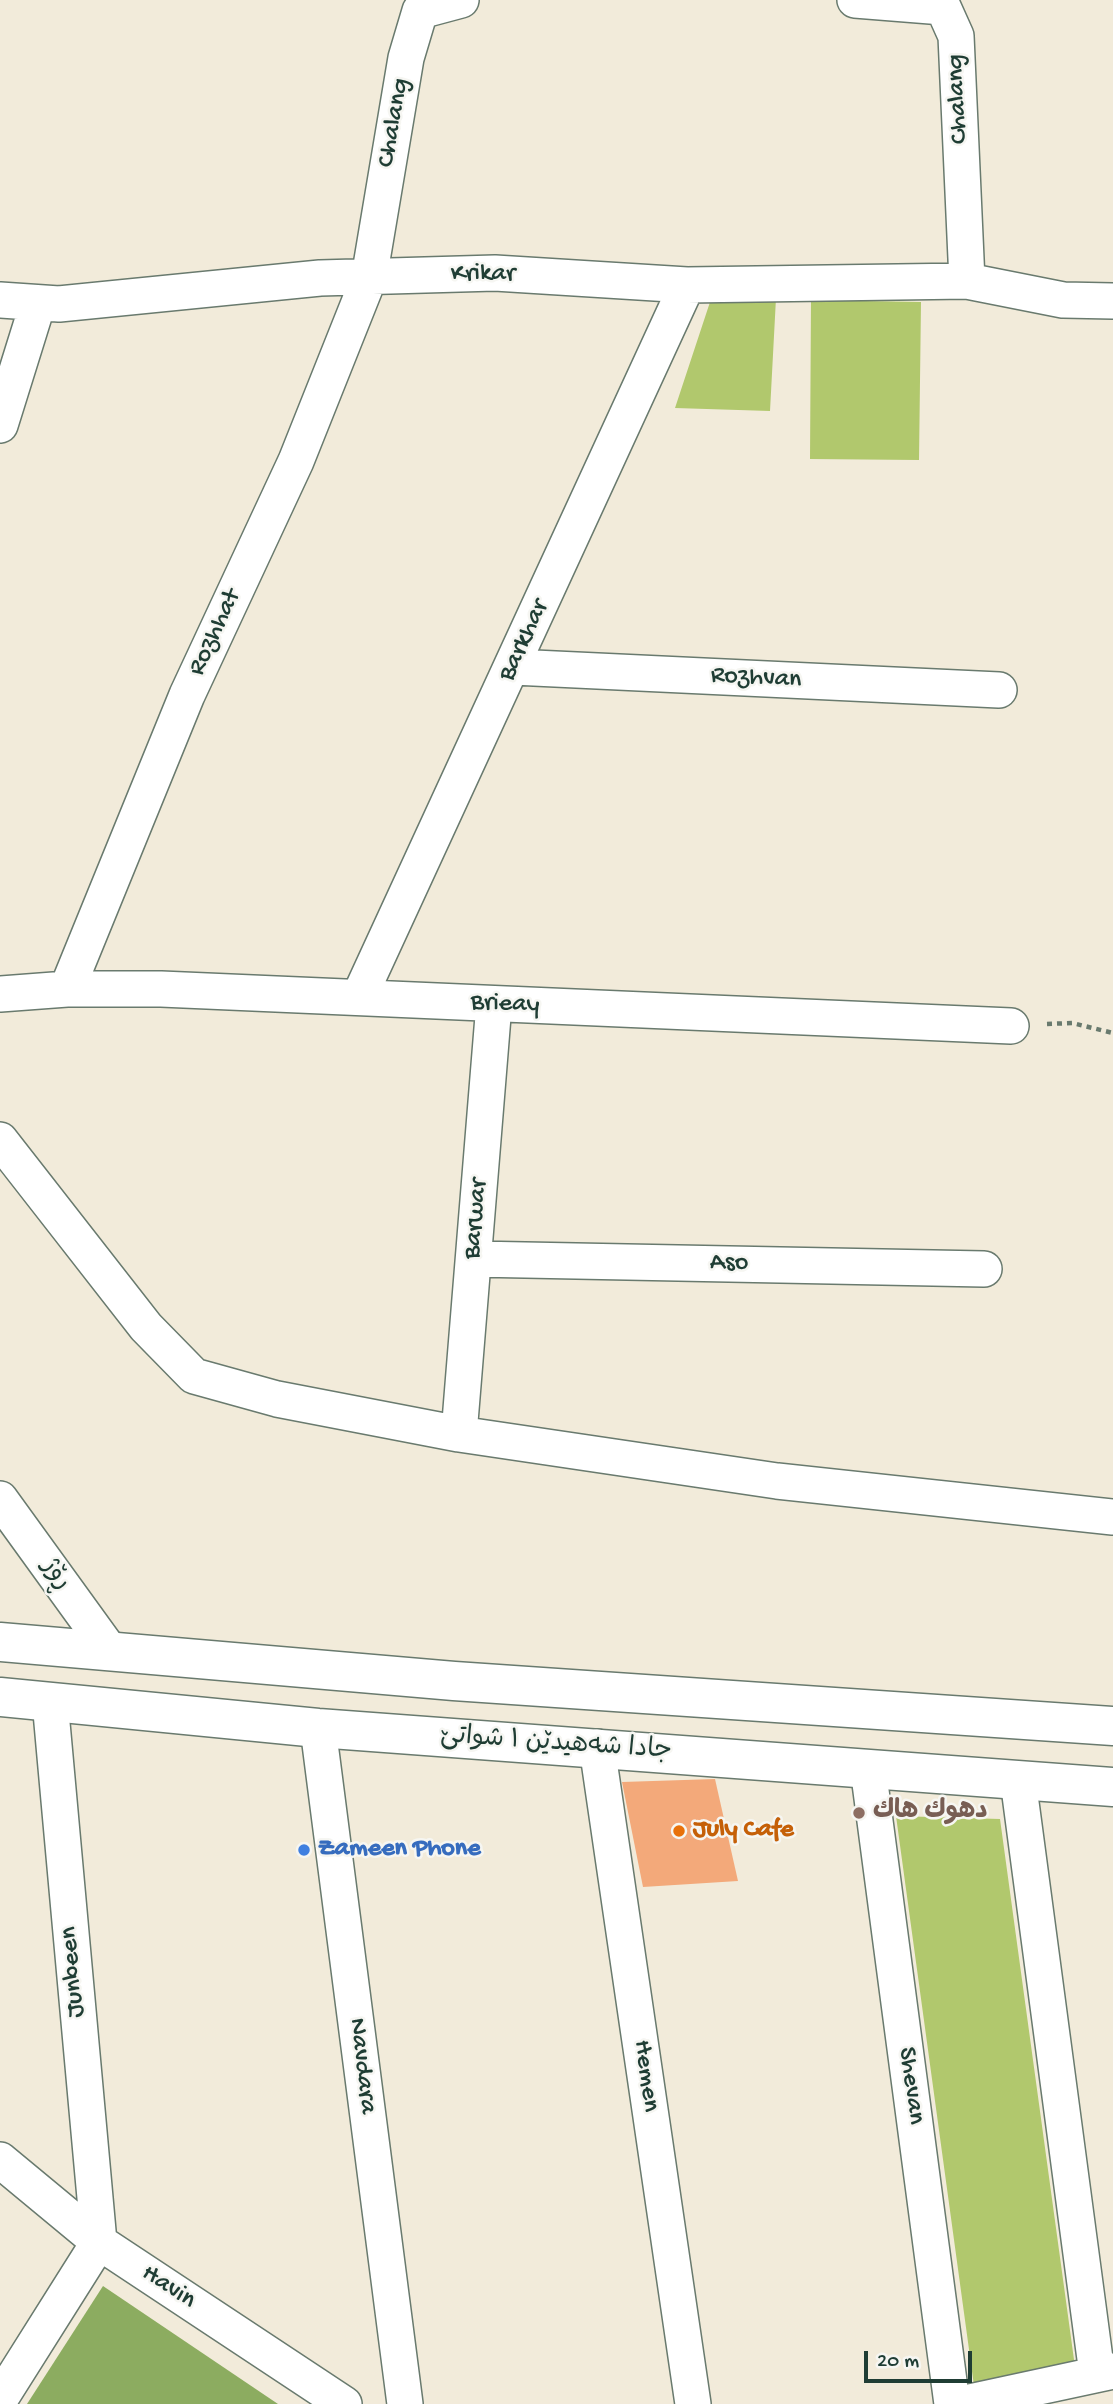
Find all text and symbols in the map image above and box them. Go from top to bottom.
street label: Chalang [941,53,977,145]
street label: Chalang [372,76,418,170]
street label: Krikar [451,259,515,291]
street label: Rozhhat [183,585,249,681]
street label: Barkhar [493,595,557,687]
street label: Rozhvan [710,661,802,697]
street label: Brieay [470,988,540,1022]
street label: Barwar [458,1177,496,1261]
street label: Aso [710,1248,748,1280]
street label: ڕۆژ [33,1553,77,1597]
street label: جادا شەهیدێن ١ شواتێ [439,1721,673,1769]
place label: دهوك هاك [873,1797,988,1829]
marker: دهوك هاك [851,1805,867,1821]
place label: July Cafe [693,1815,794,1847]
marker: July Cafe [671,1823,687,1839]
place label: Zameen Phone [318,1834,481,1866]
marker: Zameen Phone [296,1842,312,1858]
street label: Junbeen [54,1925,94,2019]
street label: Navdara [340,2016,382,2116]
street label: Hemen [625,2038,665,2114]
street label: Shevan [889,2045,931,2127]
street label: Havin [135,2259,201,2317]
scale bar [868,2338,976,2382]
text: 20 m [877,2350,919,2375]

